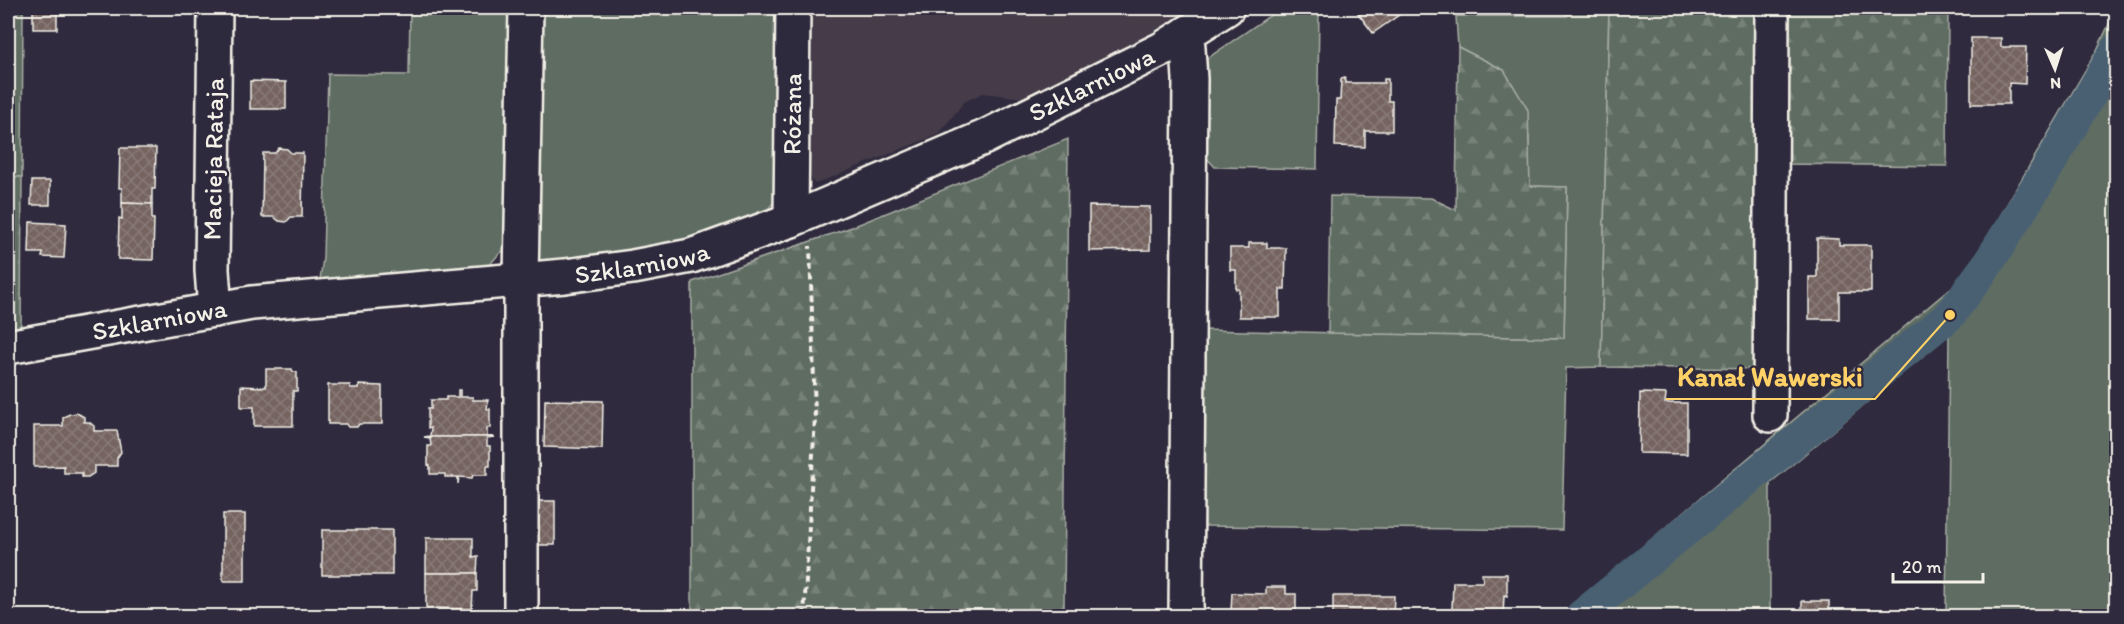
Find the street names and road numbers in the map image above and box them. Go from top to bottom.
street label: Szklarniowa [1023,39,1160,129]
street label: Różana [776,73,808,155]
street label: Macieja Rataja [196,77,230,241]
street label: Szklarniowa [573,235,714,291]
street label: Szklarniowa [90,292,230,348]

